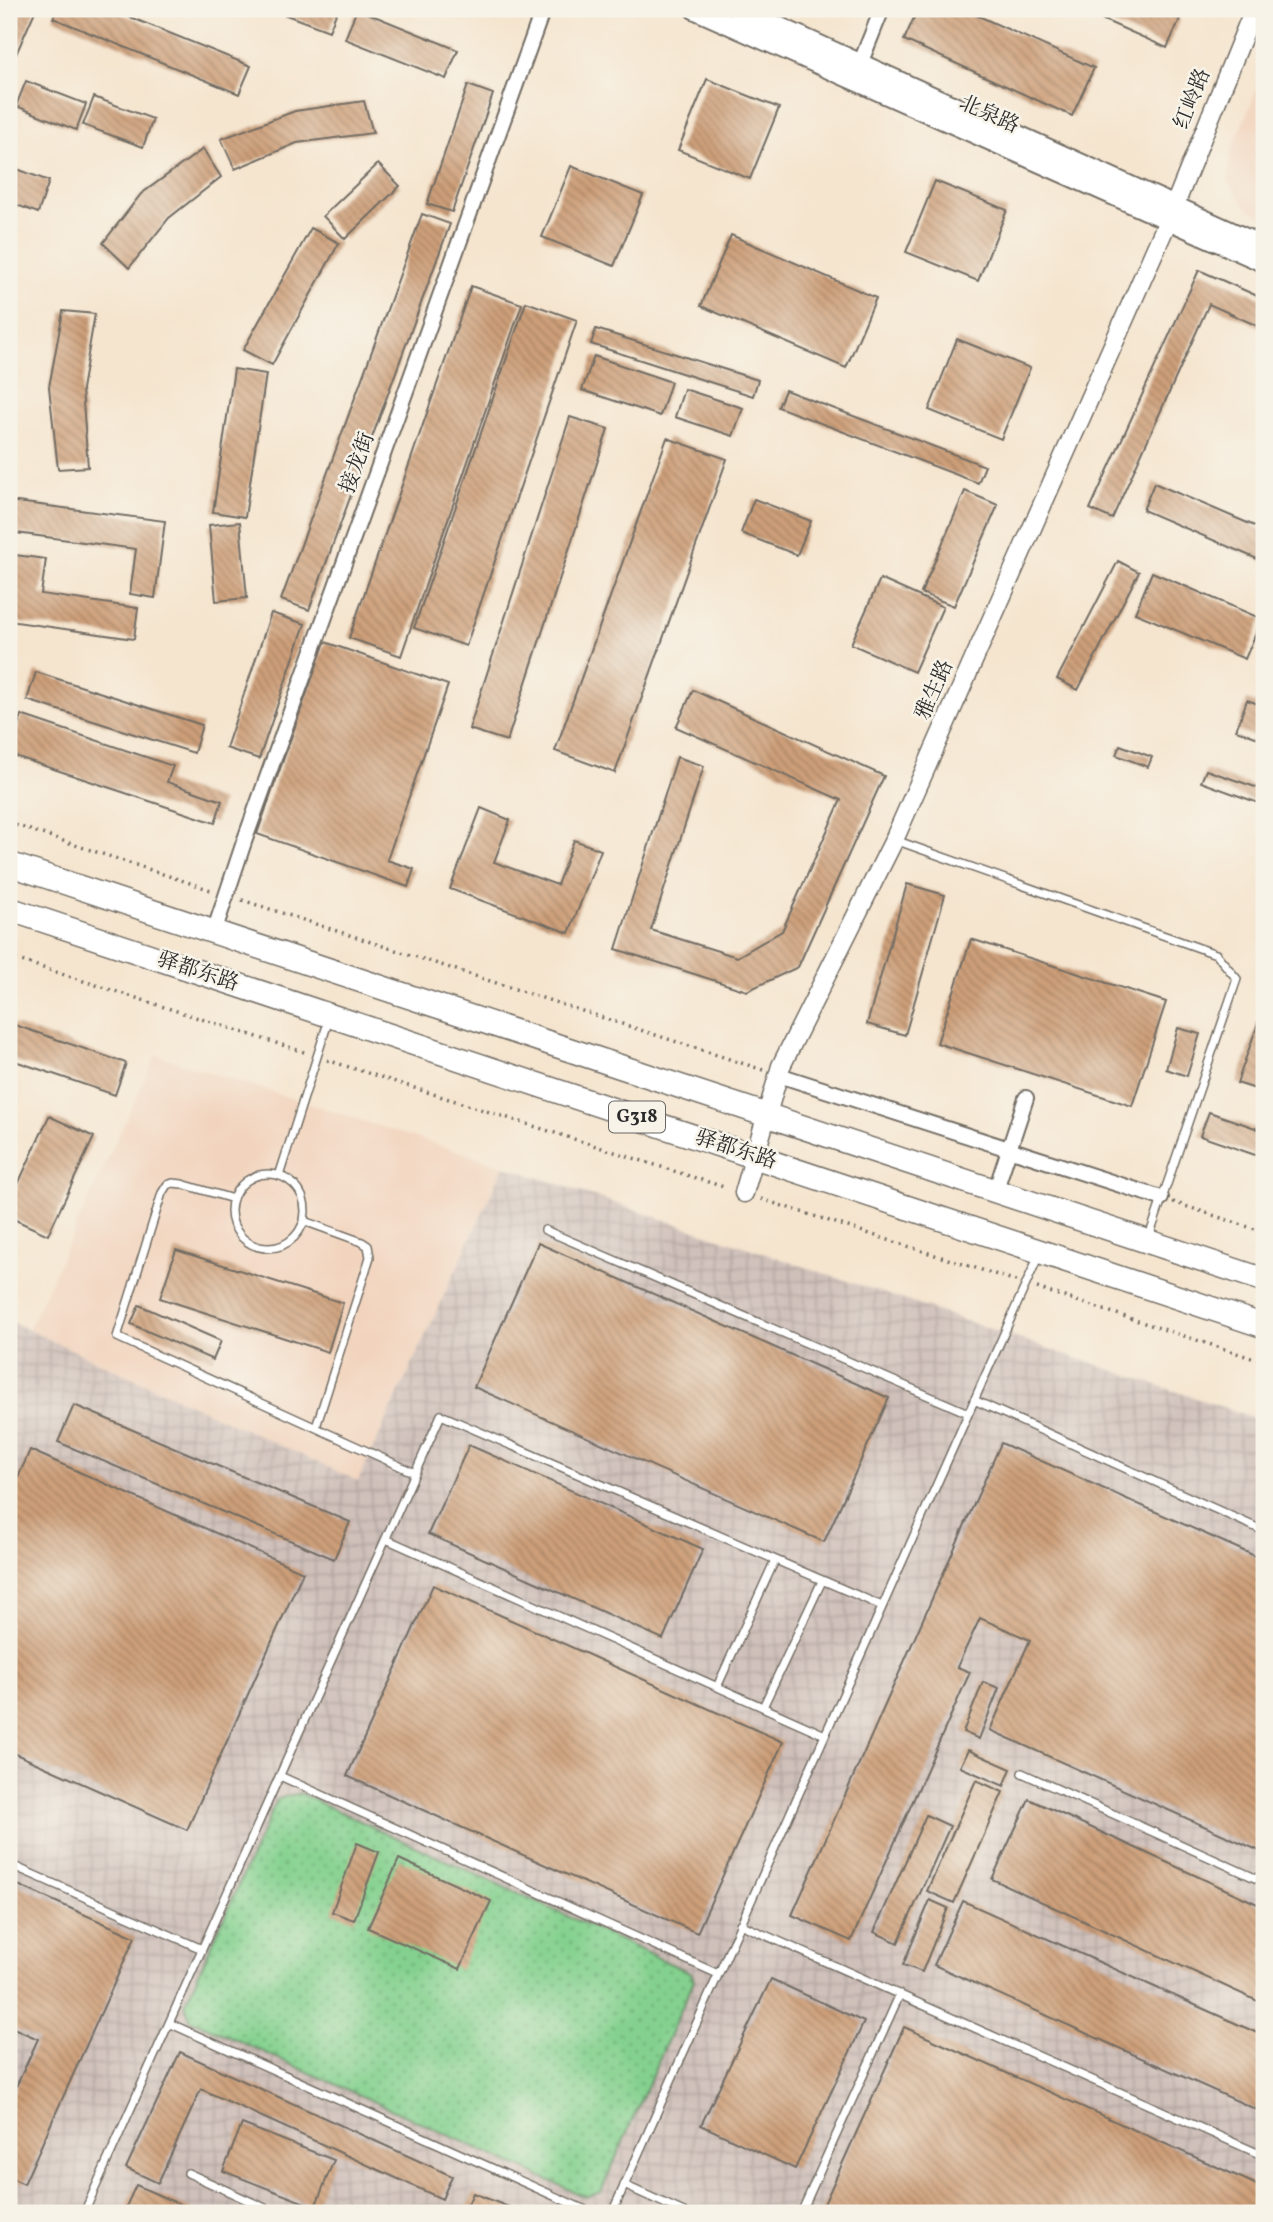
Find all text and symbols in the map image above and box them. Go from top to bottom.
street label: 红岭路 [1168,64,1218,134]
street label: 北泉路 [954,89,1024,141]
street label: 接龙街 [334,428,382,498]
street label: 雅生路 [909,655,961,725]
street label: 驿都东路 [154,945,242,999]
road number: G318 [609,1102,665,1133]
street label: 驿都东路 [692,1123,780,1177]

